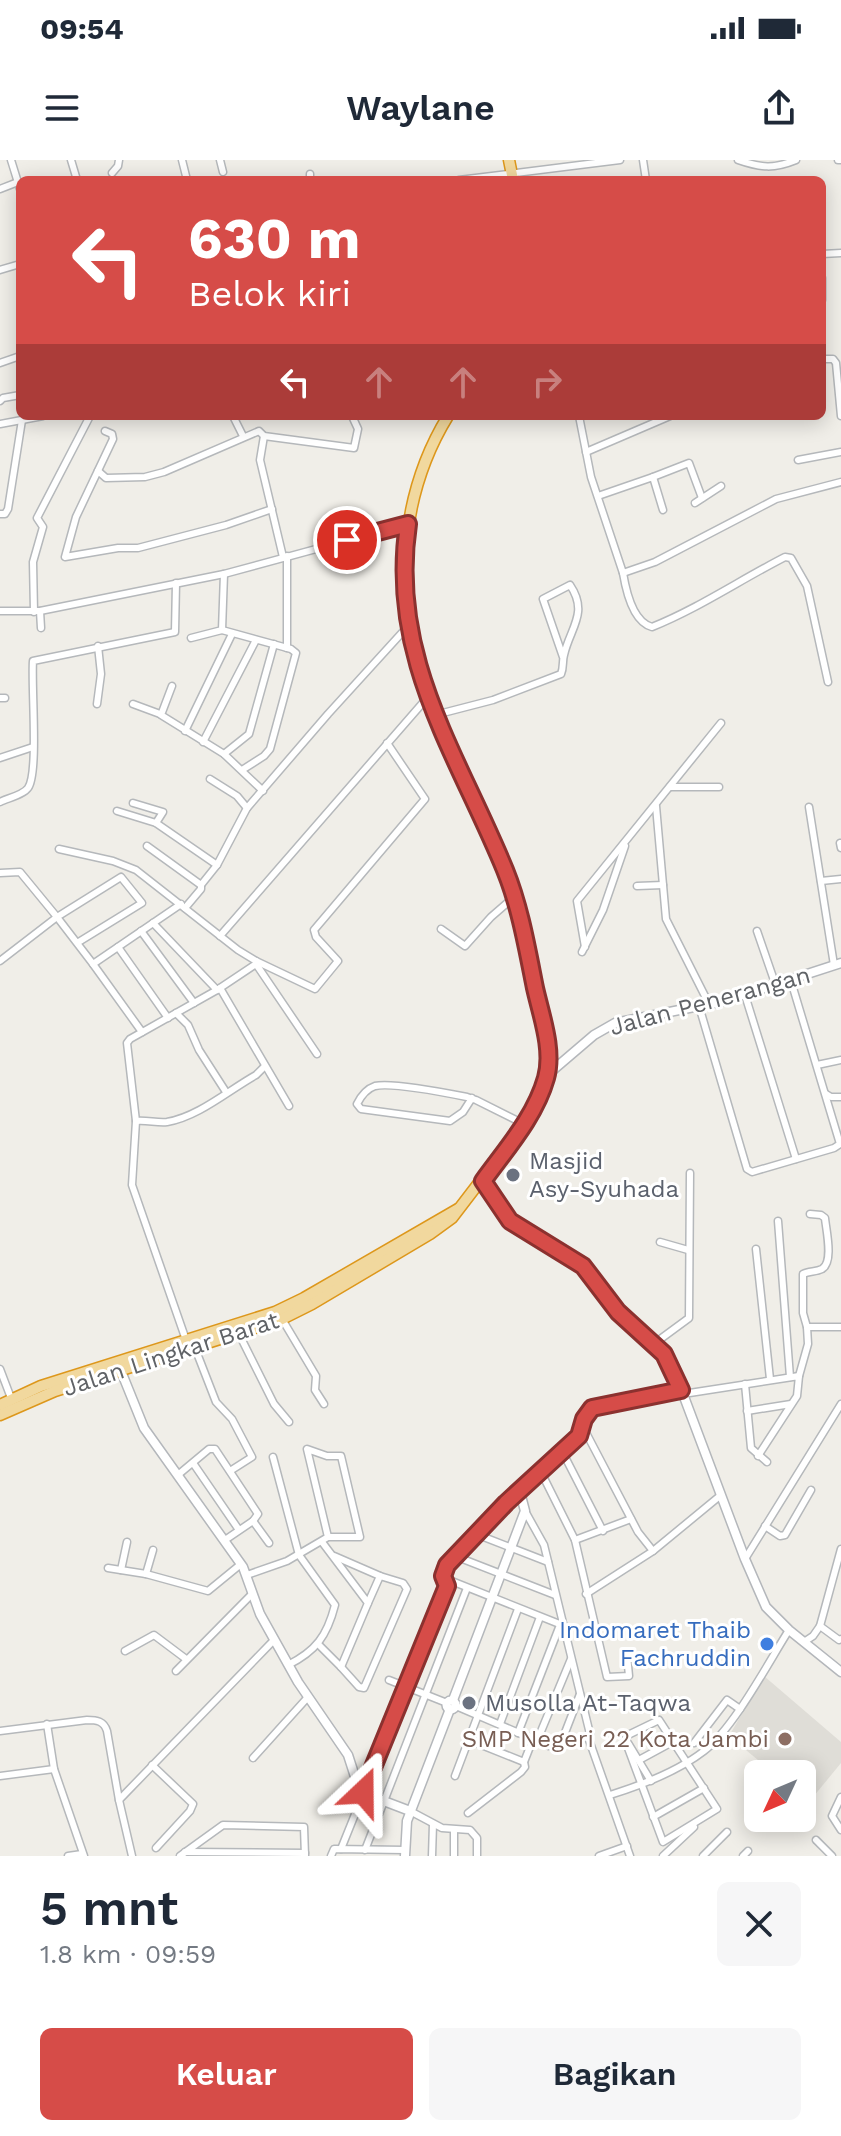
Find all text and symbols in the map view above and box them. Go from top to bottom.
text: 09:54 [40,11,124,46]
icon: menu [40,86,84,130]
icon: share [757,86,801,130]
text: Waylane [346,87,495,129]
text: 630 m [188,206,360,272]
icon: left [56,208,160,312]
text: Belok kiri [188,273,351,315]
icon: left [273,360,317,404]
icon: ahead [357,360,401,404]
icon: ahead [441,360,485,404]
icon: right [525,360,569,404]
pin [313,506,381,574]
icon: arrive [325,518,369,562]
street label: Jalan Penerangan [607,961,813,1041]
place label: Masjid Asy-Syuhada [529,1147,679,1203]
marker: Masjid Asy-Syuhada [504,1166,522,1184]
street label: Jalan Lingkar Barat [60,1306,282,1402]
place label: Indomaret Thaib Fachruddin [559,1616,751,1672]
marker: Indomaret Thaib Fachruddin [758,1635,776,1653]
place label: Musolla At-Taqwa [485,1689,691,1717]
marker: Musolla At-Taqwa [460,1694,478,1712]
place label: SMP Negeri 22 Kota Jambi [462,1725,769,1753]
marker: SMP Negeri 22 Kota Jambi [776,1730,794,1748]
position arrow [321,1750,405,1834]
north arrow [744,1760,816,1832]
map controls [744,1760,816,1832]
text: 5 mnt [40,1880,178,1937]
button: close [717,1882,801,1966]
text: 1.8 km · 09:59 [40,1939,216,1969]
button: Keluar [40,2028,413,2120]
button: Bagikan [429,2028,801,2120]

